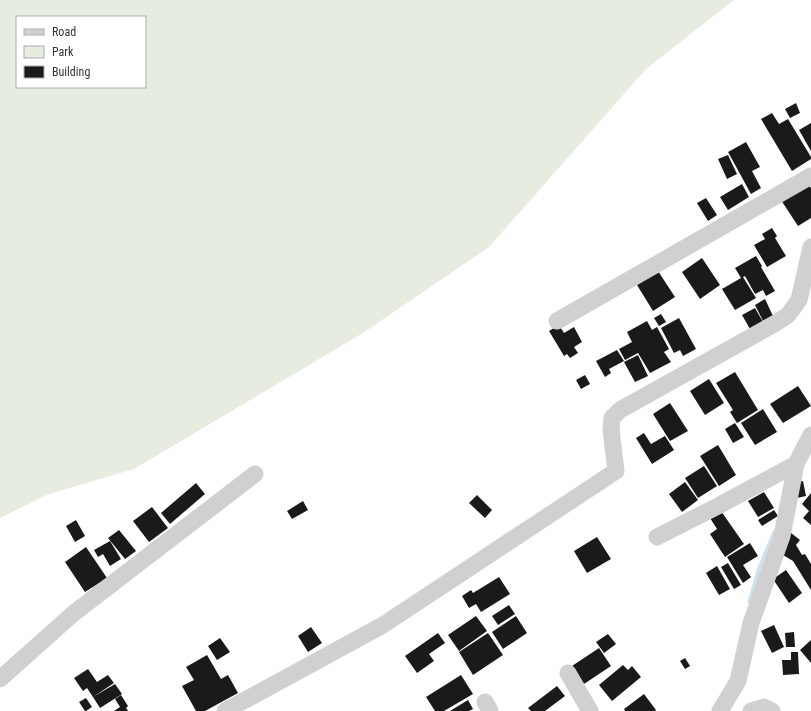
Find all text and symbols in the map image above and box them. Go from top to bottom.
legend [16,16,146,88]
text: Road [52,25,76,39]
text: Park [52,45,74,59]
text: Building [52,65,90,79]

